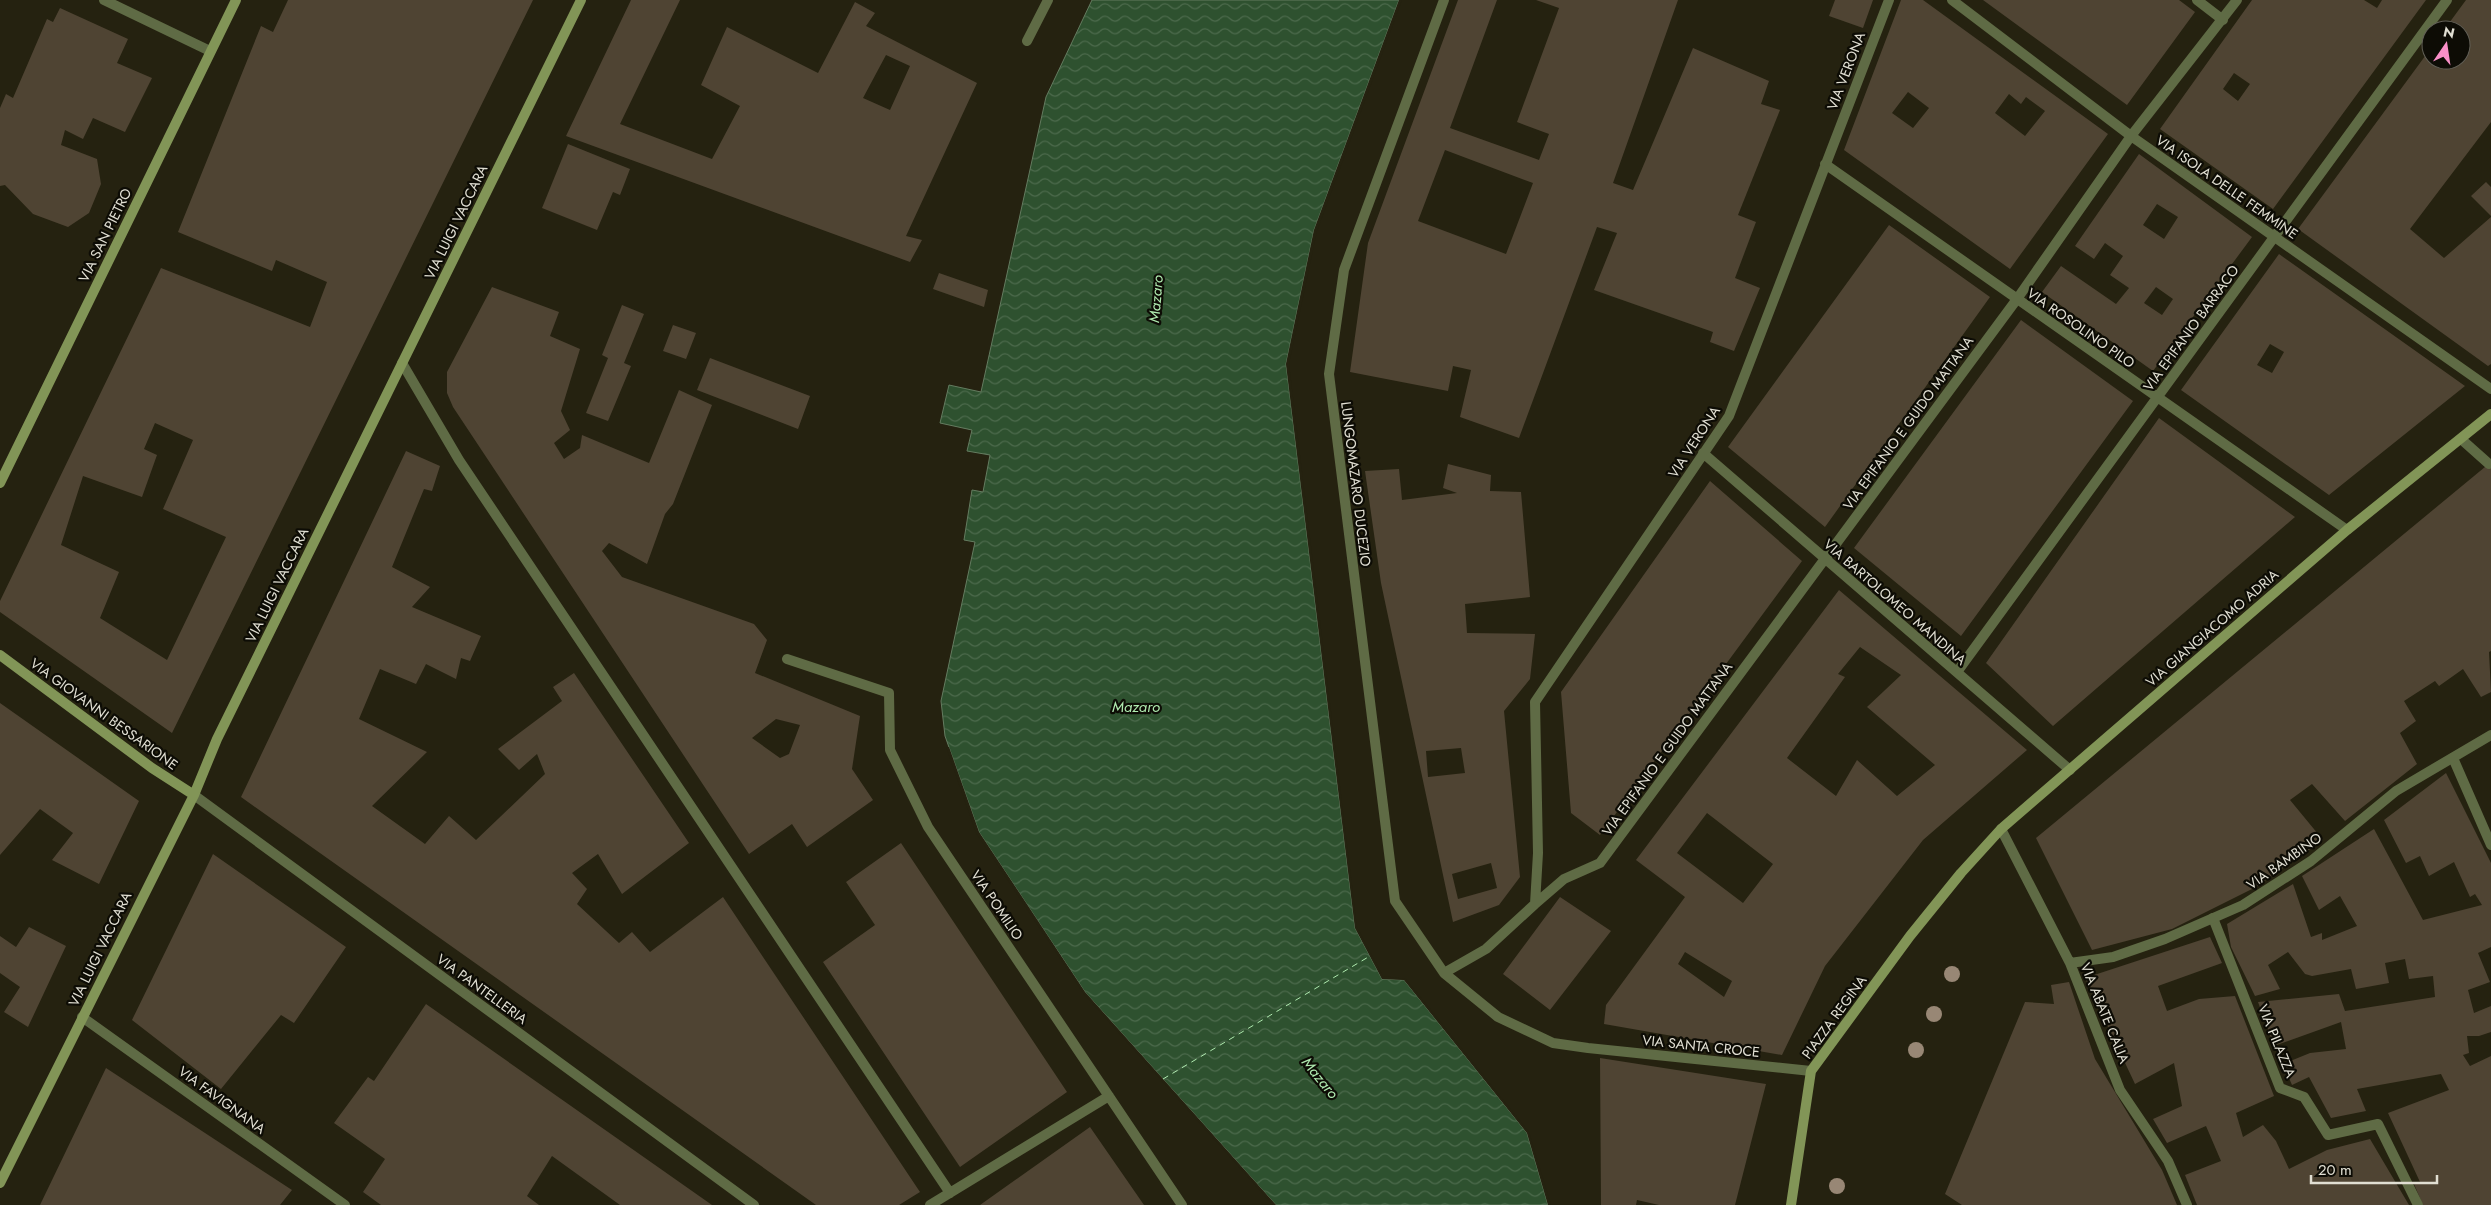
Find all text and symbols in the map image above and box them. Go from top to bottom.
north arrow [2421,20,2471,70]
text: N [2441,21,2457,43]
street label: VIA VERONA [1822,28,1870,113]
street label: VIA ISOLA DELLE FEMMINE [2152,130,2302,244]
street label: VIA LUIGI VACCARA [420,161,493,283]
street label: VIA SAN PIETRO [74,185,136,285]
street label: VIA EPIFANIO BARRACO [2138,261,2244,395]
water label: Mazaro [1143,274,1169,324]
street label: VIA ROSOLINO PILO [2023,283,2139,373]
street label: VIA EPIFANIO E GUIDO MATTANA [1838,331,1978,514]
street label: LUNGOMAZARO DUCEZIO [1336,400,1376,568]
street label: VIA VERONA [1663,402,1725,482]
street label: VIA LUIGI VACCARA [241,524,314,646]
street label: VIA BARTOLOMEO MANDINA [1819,534,1971,670]
street label: VIA GIANGIACOMO ADRIA [2141,564,2283,691]
street label: VIA GIOVANNI BESSARIONE [26,653,182,775]
street label: VIA EPIFANIO E GUIDO MATTANA [1597,657,1737,840]
water label: Mazaro [1112,696,1160,718]
street label: VIA BAMBINO [2242,828,2326,894]
street label: VIA POMILIO [966,866,1028,944]
street label: VIA LUIGI VACCARA [64,888,137,1010]
street label: VIA PANTELLERIA [432,949,532,1029]
street label: VIA ABATE CALIA [2076,960,2135,1067]
street label: PIAZZA REGINA [1797,970,1872,1063]
street label: VIA PILAZZA [2253,1001,2301,1081]
street label: VIA SANTA CROCE [1641,1030,1761,1062]
water label: Mazaro [1296,1053,1344,1104]
street label: VIA FAVIGNANA [174,1061,270,1139]
scale bar [2311,1152,2437,1184]
text: 20 m [2318,1159,2352,1181]

